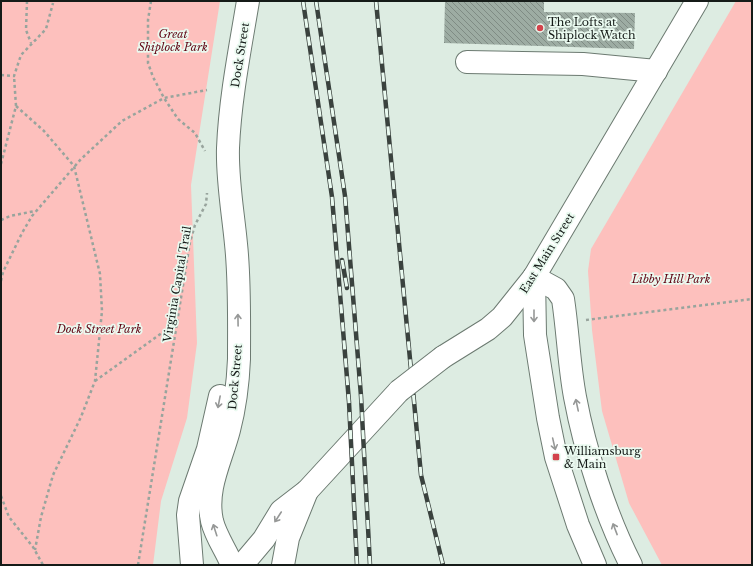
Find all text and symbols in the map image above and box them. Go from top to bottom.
place label: The Lofts at Shiplock Watch [548,15,636,42]
street label: Dock Street [228,21,252,89]
marker: The Lofts at Shiplock Watch [535,23,545,33]
park label: Great Shiplock Park [138,27,208,54]
street label: East Main Street [517,210,578,296]
street label: Virginia Capital Trail [160,224,194,344]
park label: Libby Hill Park [631,272,711,286]
one-way arrow [530,309,538,322]
one-way arrow [234,314,242,327]
park label: Dock Street Park [56,322,142,336]
street label: Dock Street [225,343,245,410]
one-way arrow [215,395,223,408]
one-way arrow [572,399,580,412]
one-way arrow [550,437,558,450]
place label: Williamsburg & Main [563,444,641,471]
marker: Williamsburg & Main [551,452,561,462]
one-way arrow [273,511,282,522]
one-way arrow [211,524,218,537]
one-way arrow [611,524,619,536]

